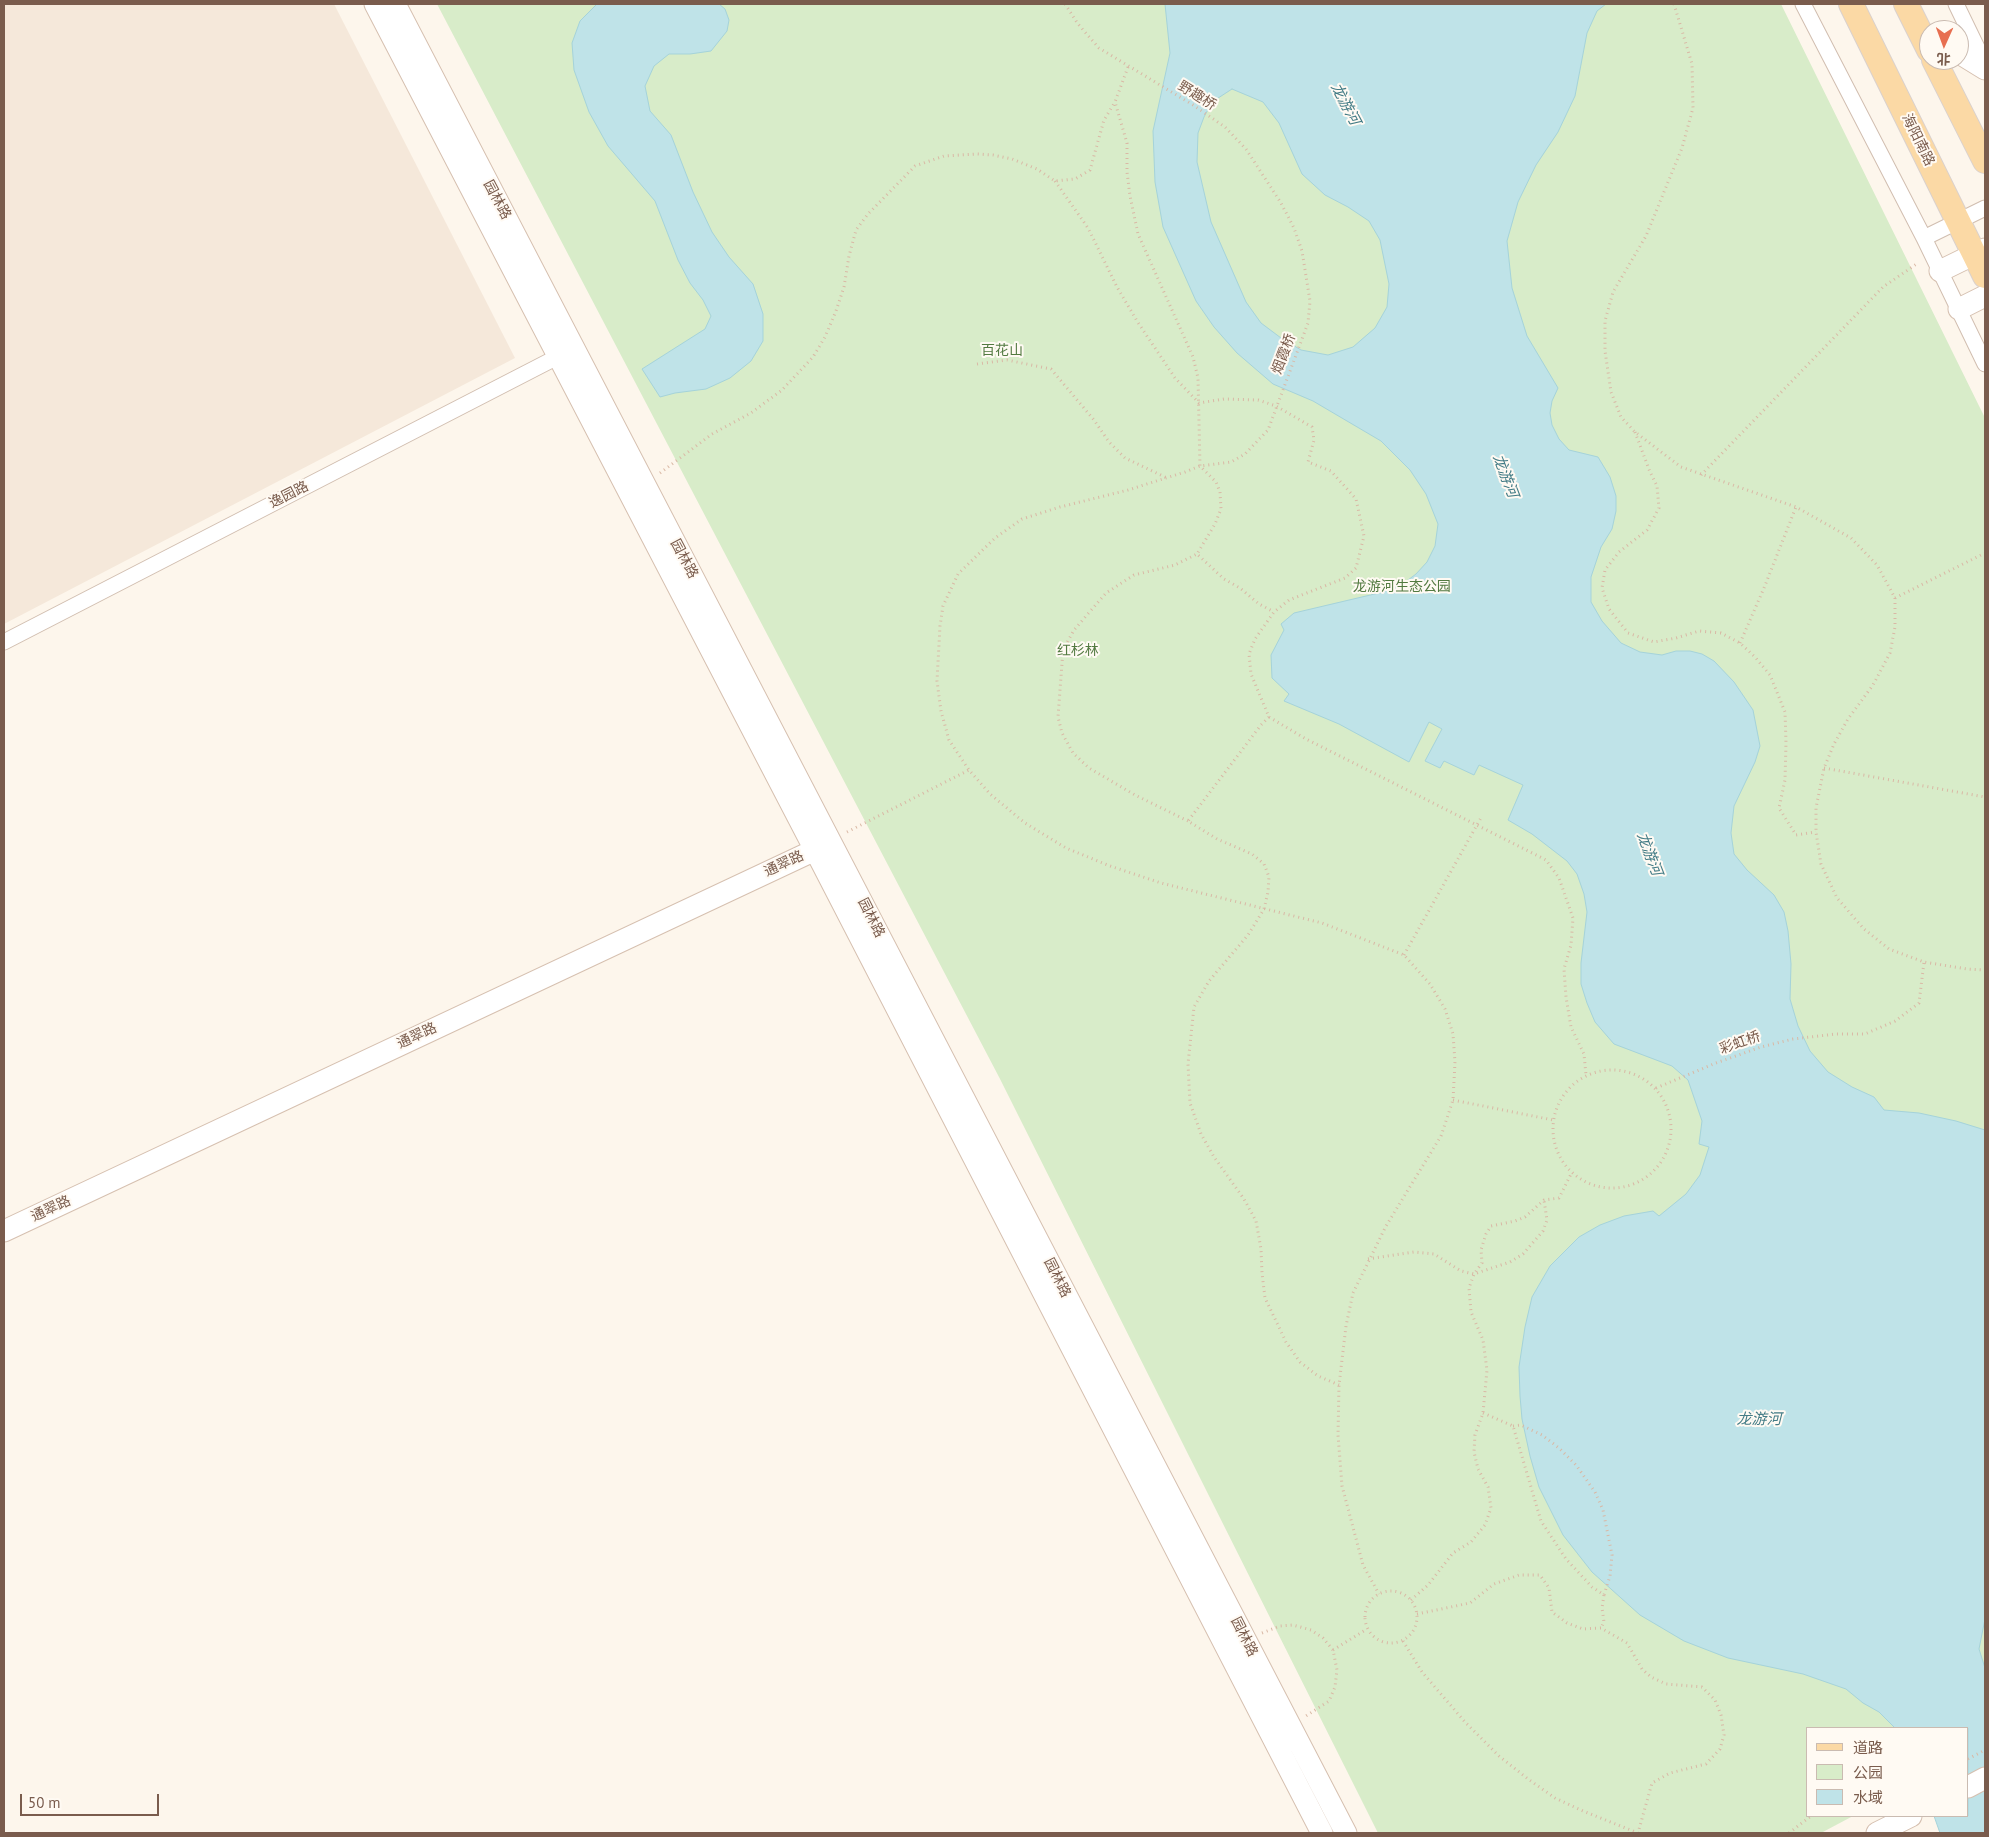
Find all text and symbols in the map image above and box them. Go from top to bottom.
north arrow [1919,20,1969,70]
text: 北 [1936,50,1951,68]
street label: 野趣桥 [1175,78,1219,114]
water label: 龙游河 [1326,80,1364,128]
street label: 海阳南路 [1898,111,1938,169]
street label: 园林路 [480,178,514,222]
street label: 烟霞桥 [1269,331,1299,377]
park label: 百花山 [981,343,1023,359]
water label: 龙游河 [1489,452,1521,500]
street label: 逸园路 [266,478,312,512]
street label: 园林路 [667,537,701,581]
park label: 龙游河生态公园 [1353,579,1451,595]
park label: 红杉林 [1057,643,1099,659]
water label: 龙游河 [1633,830,1665,878]
street label: 通翠路 [761,848,807,880]
street label: 园林路 [854,895,888,941]
street label: 通翠路 [394,1020,440,1052]
street label: 彩虹桥 [1717,1028,1763,1058]
street label: 通翠路 [28,1193,74,1225]
street label: 园林路 [1040,1255,1074,1301]
water label: 龙游河 [1737,1411,1781,1429]
street label: 园林路 [1227,1614,1261,1660]
legend [1806,1727,1969,1817]
text: 道路 [1853,1738,1883,1757]
text: 公园 [1853,1763,1883,1782]
scale bar [22,1784,161,1816]
text: 水域 [1853,1788,1883,1807]
text: 50 m [28,1793,61,1812]

